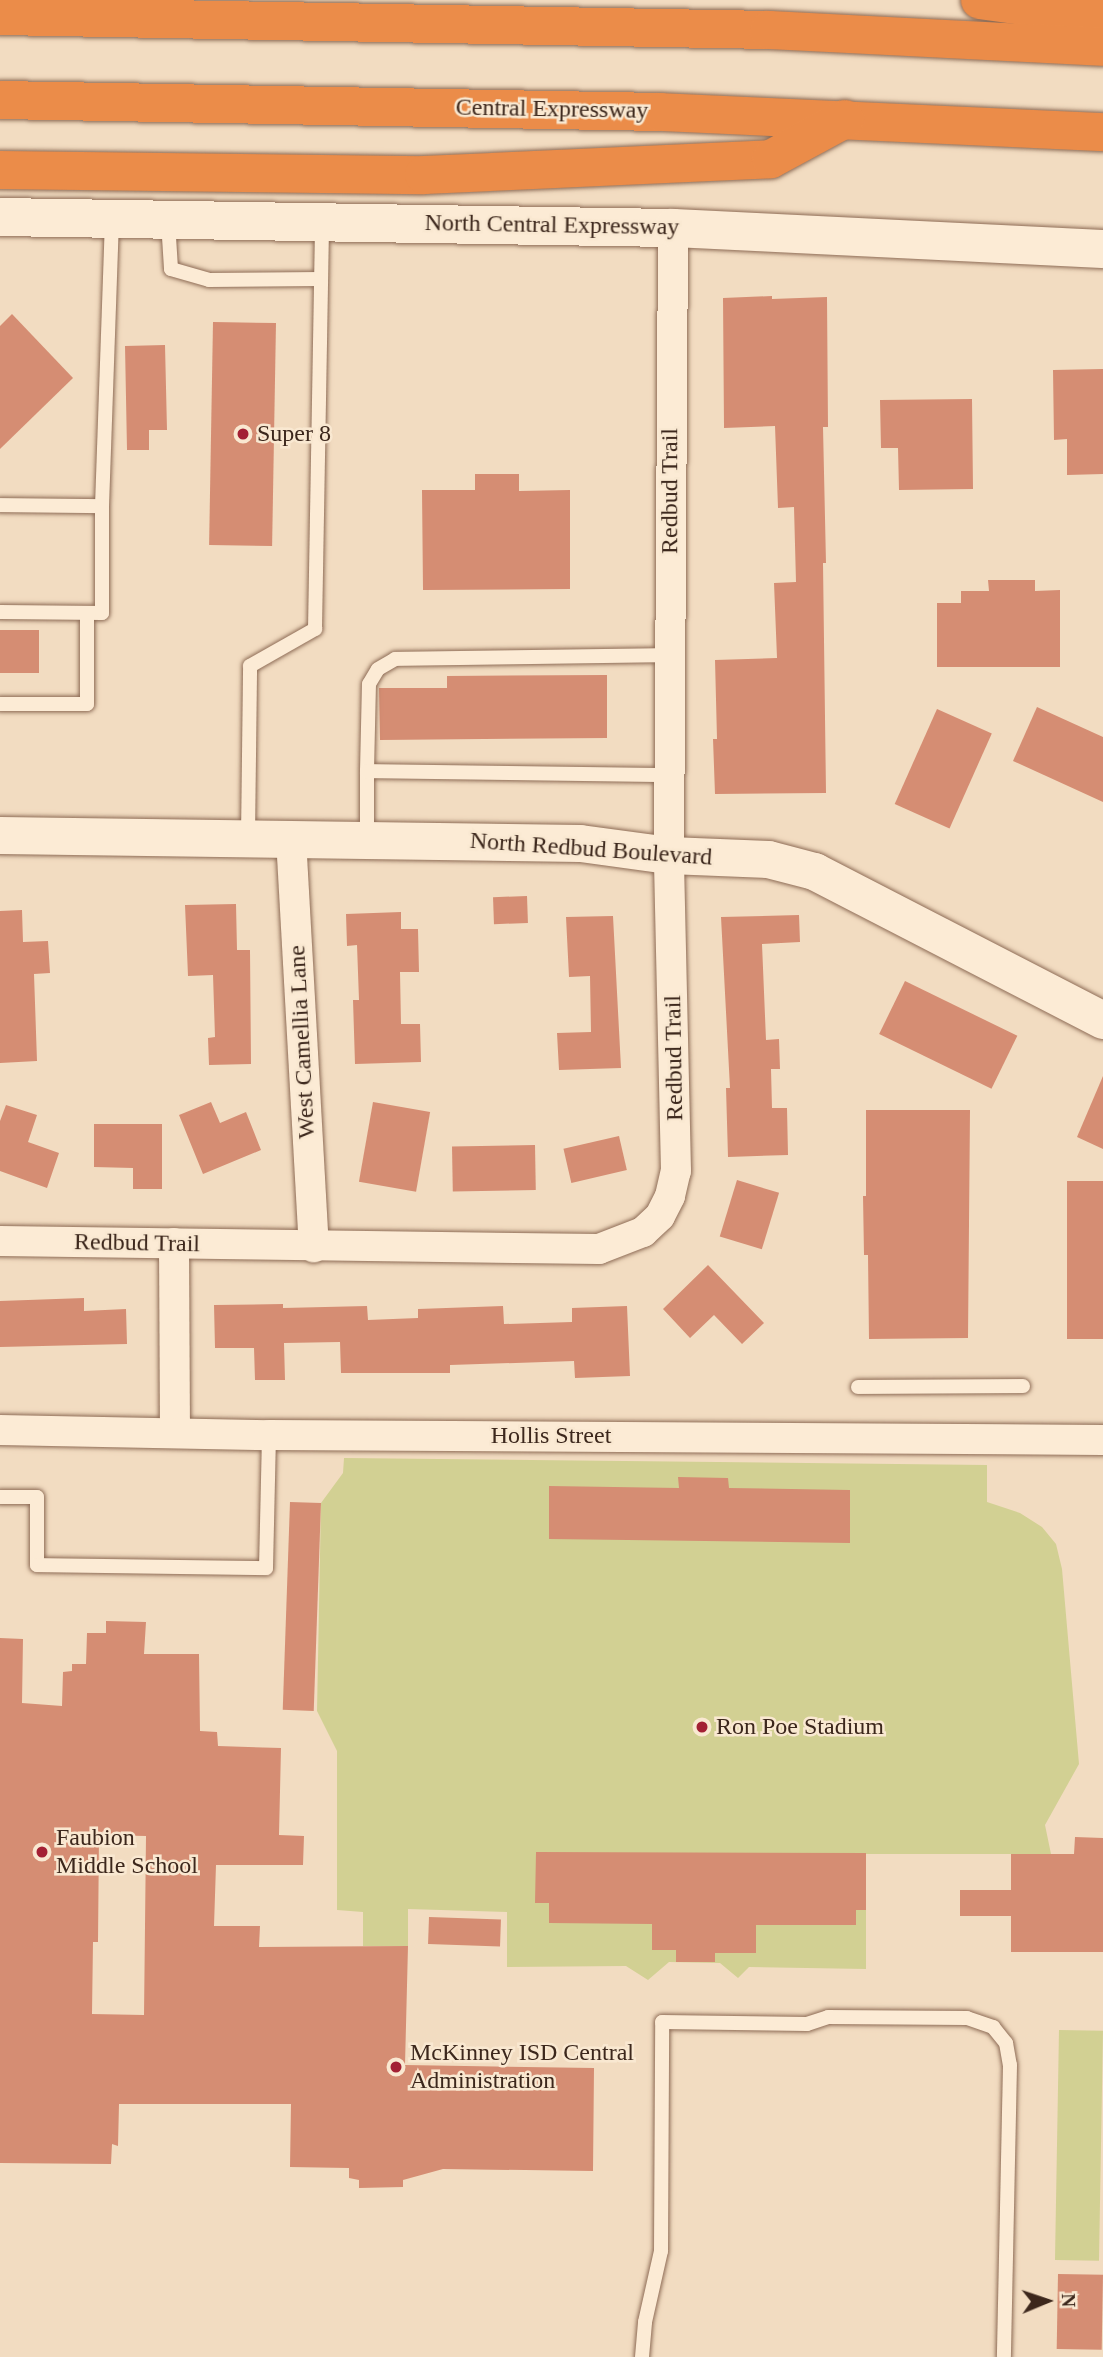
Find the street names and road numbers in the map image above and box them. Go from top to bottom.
street label: Central Expressway [455,93,649,125]
street label: North Central Expressway [424,208,680,242]
street label: Redbud Trail [656,428,684,554]
street label: North Redbud Boulevard [469,826,713,872]
street label: West Camellia Lane [283,944,321,1140]
street label: Redbud Trail [658,995,690,1121]
street label: Redbud Trail [74,1227,200,1259]
street label: Hollis Street [491,1422,611,1450]

